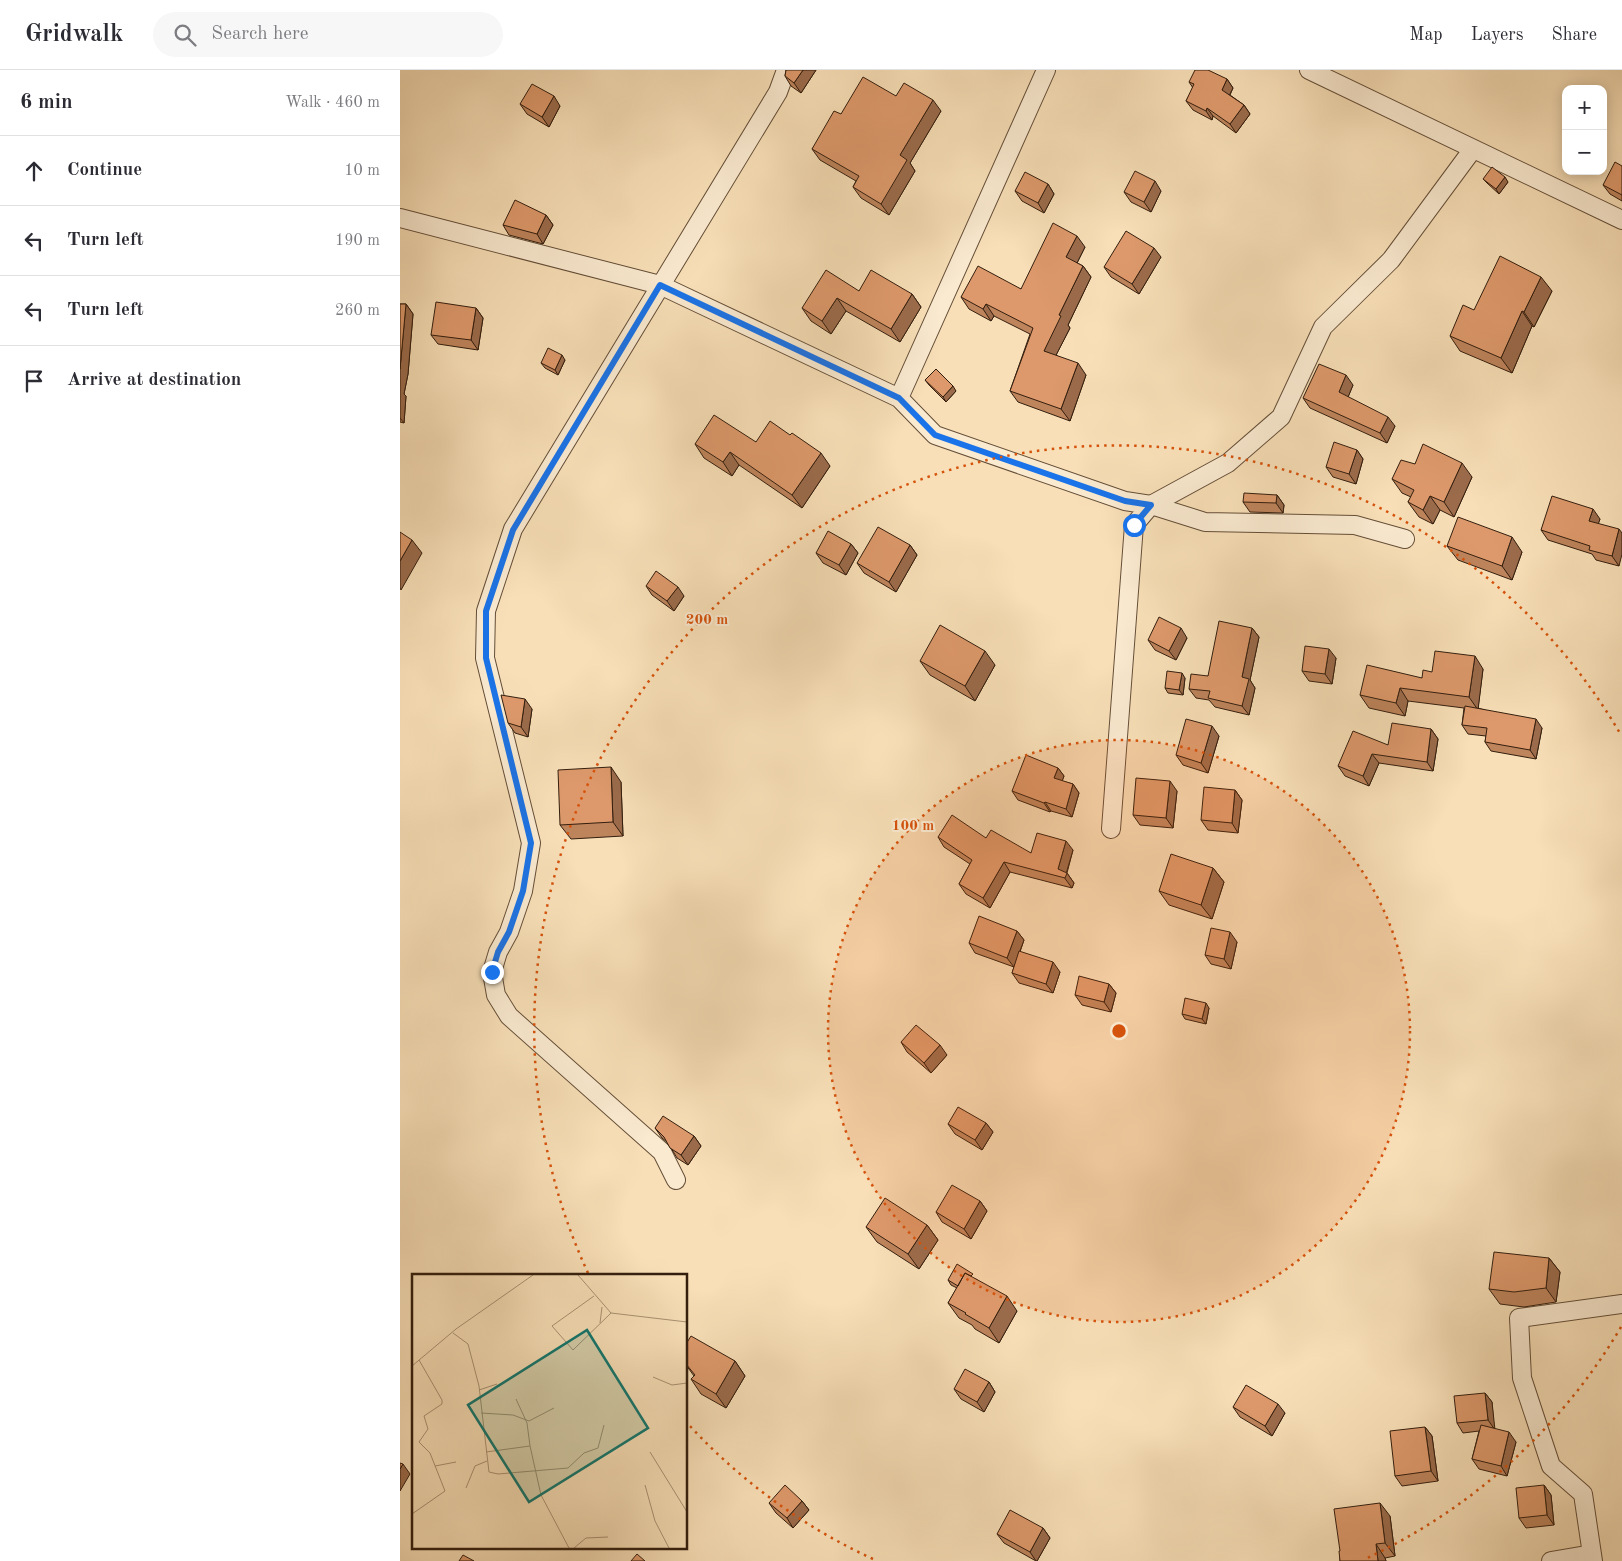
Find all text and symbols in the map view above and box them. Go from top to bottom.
search box [153,12,503,57]
icon: search [171,21,199,49]
text: Gridwalk [25,23,123,47]
text: Search here [211,25,309,44]
text: Map [1409,26,1443,44]
text: Layers [1471,26,1523,44]
text: Share [1551,26,1597,44]
map controls [1562,85,1607,175]
button: + [1562,85,1607,130]
text: 6 min [20,92,73,113]
text: Walk · 460 m [285,95,380,111]
button: − [1562,130,1607,175]
icon: ahead [20,157,48,185]
text: Continue [67,161,142,180]
text: 10 m [344,163,380,179]
icon: left [20,227,48,255]
text: Turn left [67,231,144,250]
text: 190 m [335,233,380,249]
icon: left [20,297,48,325]
text: Turn left [67,301,144,320]
text: 260 m [335,303,380,319]
icon: arrive [20,367,48,395]
text: Arrive at destination [67,371,241,390]
route start [1123,514,1146,537]
text: 200 m [686,613,728,628]
text: 100 m [892,819,934,834]
route end [481,961,504,984]
centre of rings [1110,1022,1128,1040]
inset map [412,1274,688,1548]

